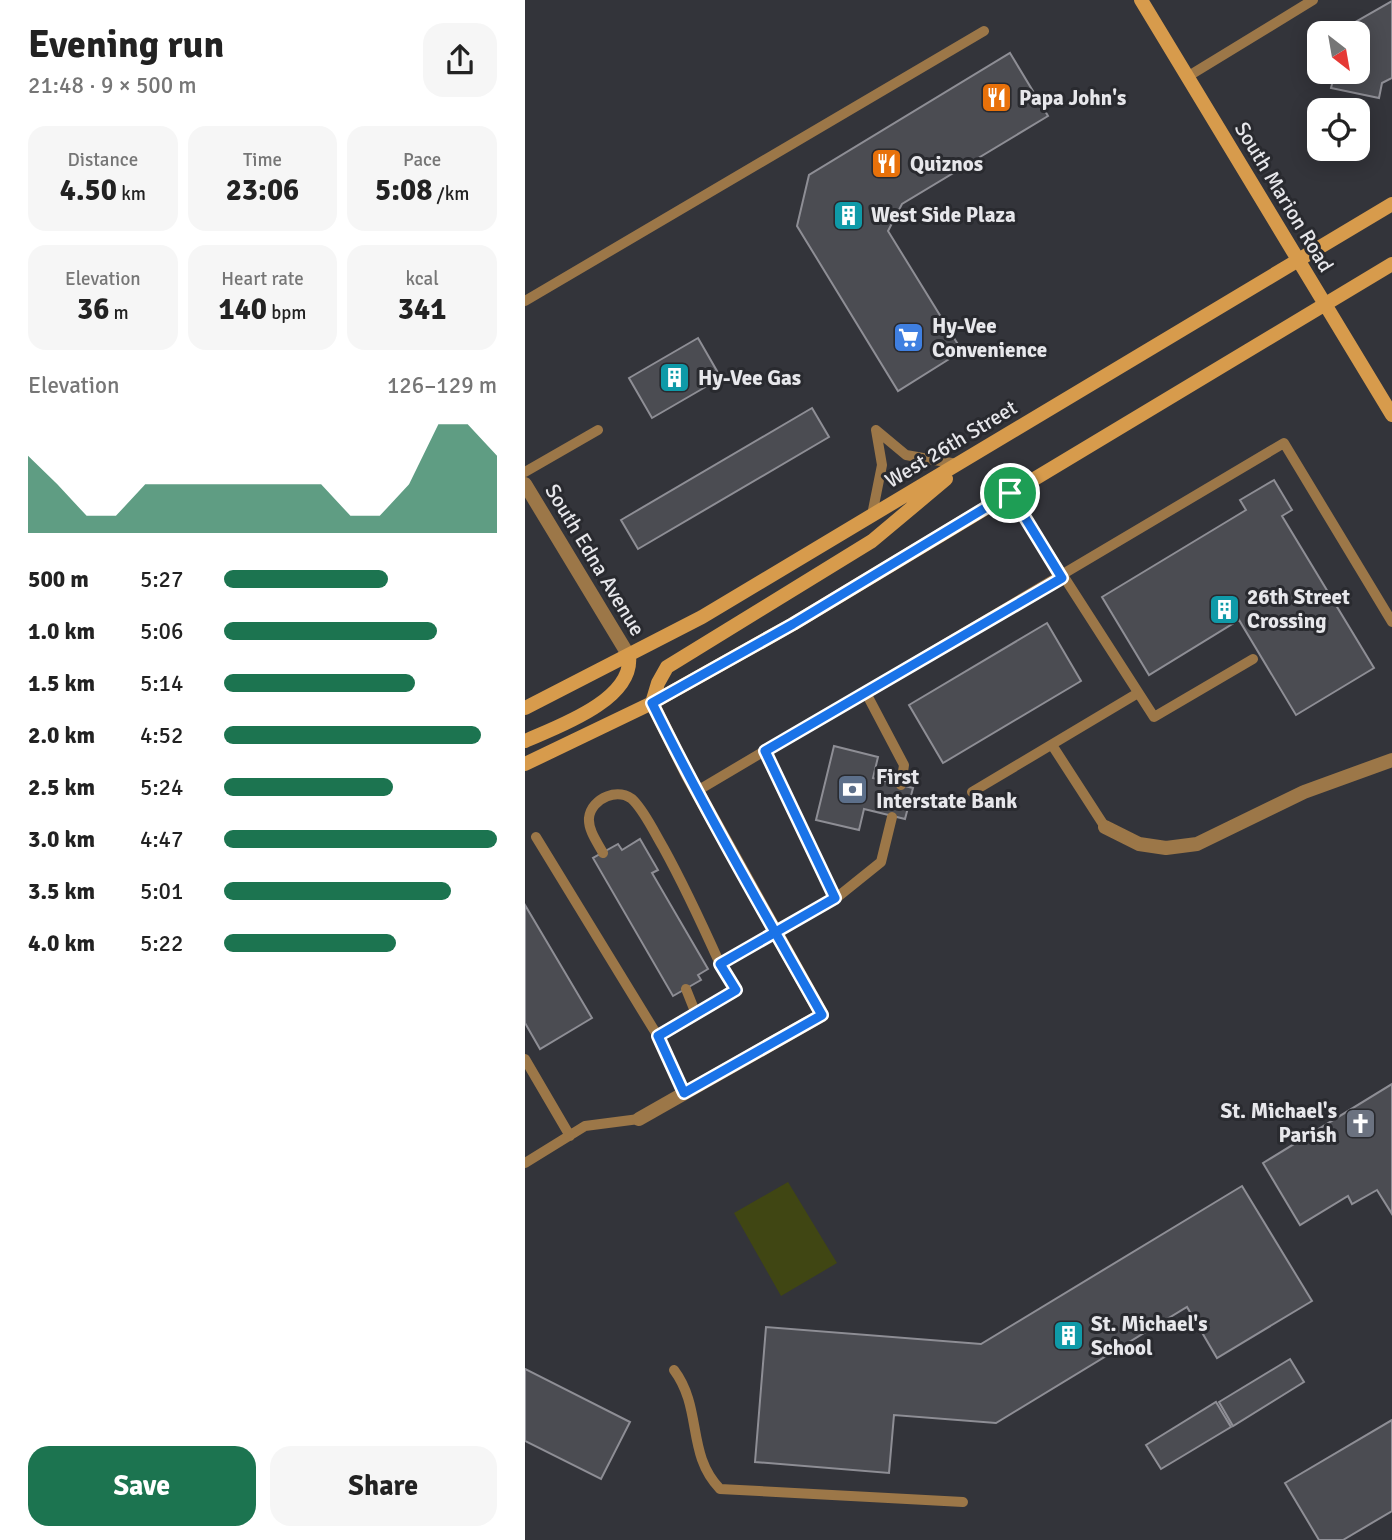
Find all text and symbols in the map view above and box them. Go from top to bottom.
text: Evening run [28,21,224,68]
north arrow [1307,21,1370,84]
map controls [1307,21,1370,161]
button: share [423,23,497,97]
text: 21:48 · 9 × 500 m [28,71,197,100]
restaurant icon: Papa John's [979,81,1013,115]
place label: Papa John's [1019,85,1126,111]
button: locate [1307,98,1370,161]
street label: South Marion Road [1229,117,1339,277]
restaurant icon: Quiznos [870,147,904,181]
text: Distance [67,148,138,172]
text: Time [243,148,282,172]
text: Pace [403,148,441,172]
place label: Quiznos [910,151,983,177]
text: 4.50 [60,172,117,209]
text: 23:06 [226,172,299,209]
text: 5:08 [375,172,432,209]
text: km [117,182,146,206]
text: /km [432,182,469,206]
building icon: West Side Plaza [831,198,865,232]
place label: West Side Plaza [871,202,1016,228]
text: Elevation [65,267,141,291]
text: Heart rate [221,267,304,291]
text: kcal [406,267,439,291]
text: 36 [77,291,109,328]
text: 140 [218,291,267,328]
text: 341 [398,291,446,328]
text: m [109,301,129,325]
text: bpm [267,301,307,325]
place label: Hy-Vee Convenience [932,313,1047,363]
supermarket icon: Hy-Vee Convenience [892,321,926,355]
building icon: Hy-Vee Gas [658,361,692,395]
place label: Hy-Vee Gas [698,365,801,391]
text: Elevation [28,371,120,400]
text: 126–129 m [387,371,497,400]
street label: West 26th Street [880,394,1022,494]
pin [980,463,1040,523]
icon: arrive [991,474,1029,512]
street label: South Edna Avenue [539,479,651,641]
text: 500 m [28,565,89,594]
text: 5:27 [140,565,183,594]
place label: 26th Street Crossing [1247,584,1350,634]
building icon: 26th Street Crossing [1207,592,1241,626]
text: 1.0 km [28,617,95,646]
text: 5:06 [140,617,183,646]
text: 1.5 km [28,669,95,698]
text: 5:14 [140,669,183,698]
text: 2.0 km [28,721,95,750]
text: 4:52 [140,721,183,750]
place label: First Interstate Bank [876,764,1017,814]
bank icon: First Interstate Bank [836,772,870,806]
text: 2.5 km [28,773,95,802]
text: 5:24 [140,773,183,802]
text: 3.0 km [28,825,95,854]
text: 4:47 [140,825,183,854]
text: 3.5 km [28,877,95,906]
text: 5:01 [140,877,183,906]
text: 4.0 km [28,929,95,958]
text: 5:22 [140,929,183,958]
place label: St. Michael's Parish [1220,1098,1337,1148]
church icon: St. Michael's Parish [1343,1106,1377,1140]
place label: St. Michael's School [1091,1311,1208,1361]
building icon: St. Michael's School [1051,1319,1085,1353]
button: Save [28,1446,256,1526]
button: Share [270,1446,497,1526]

